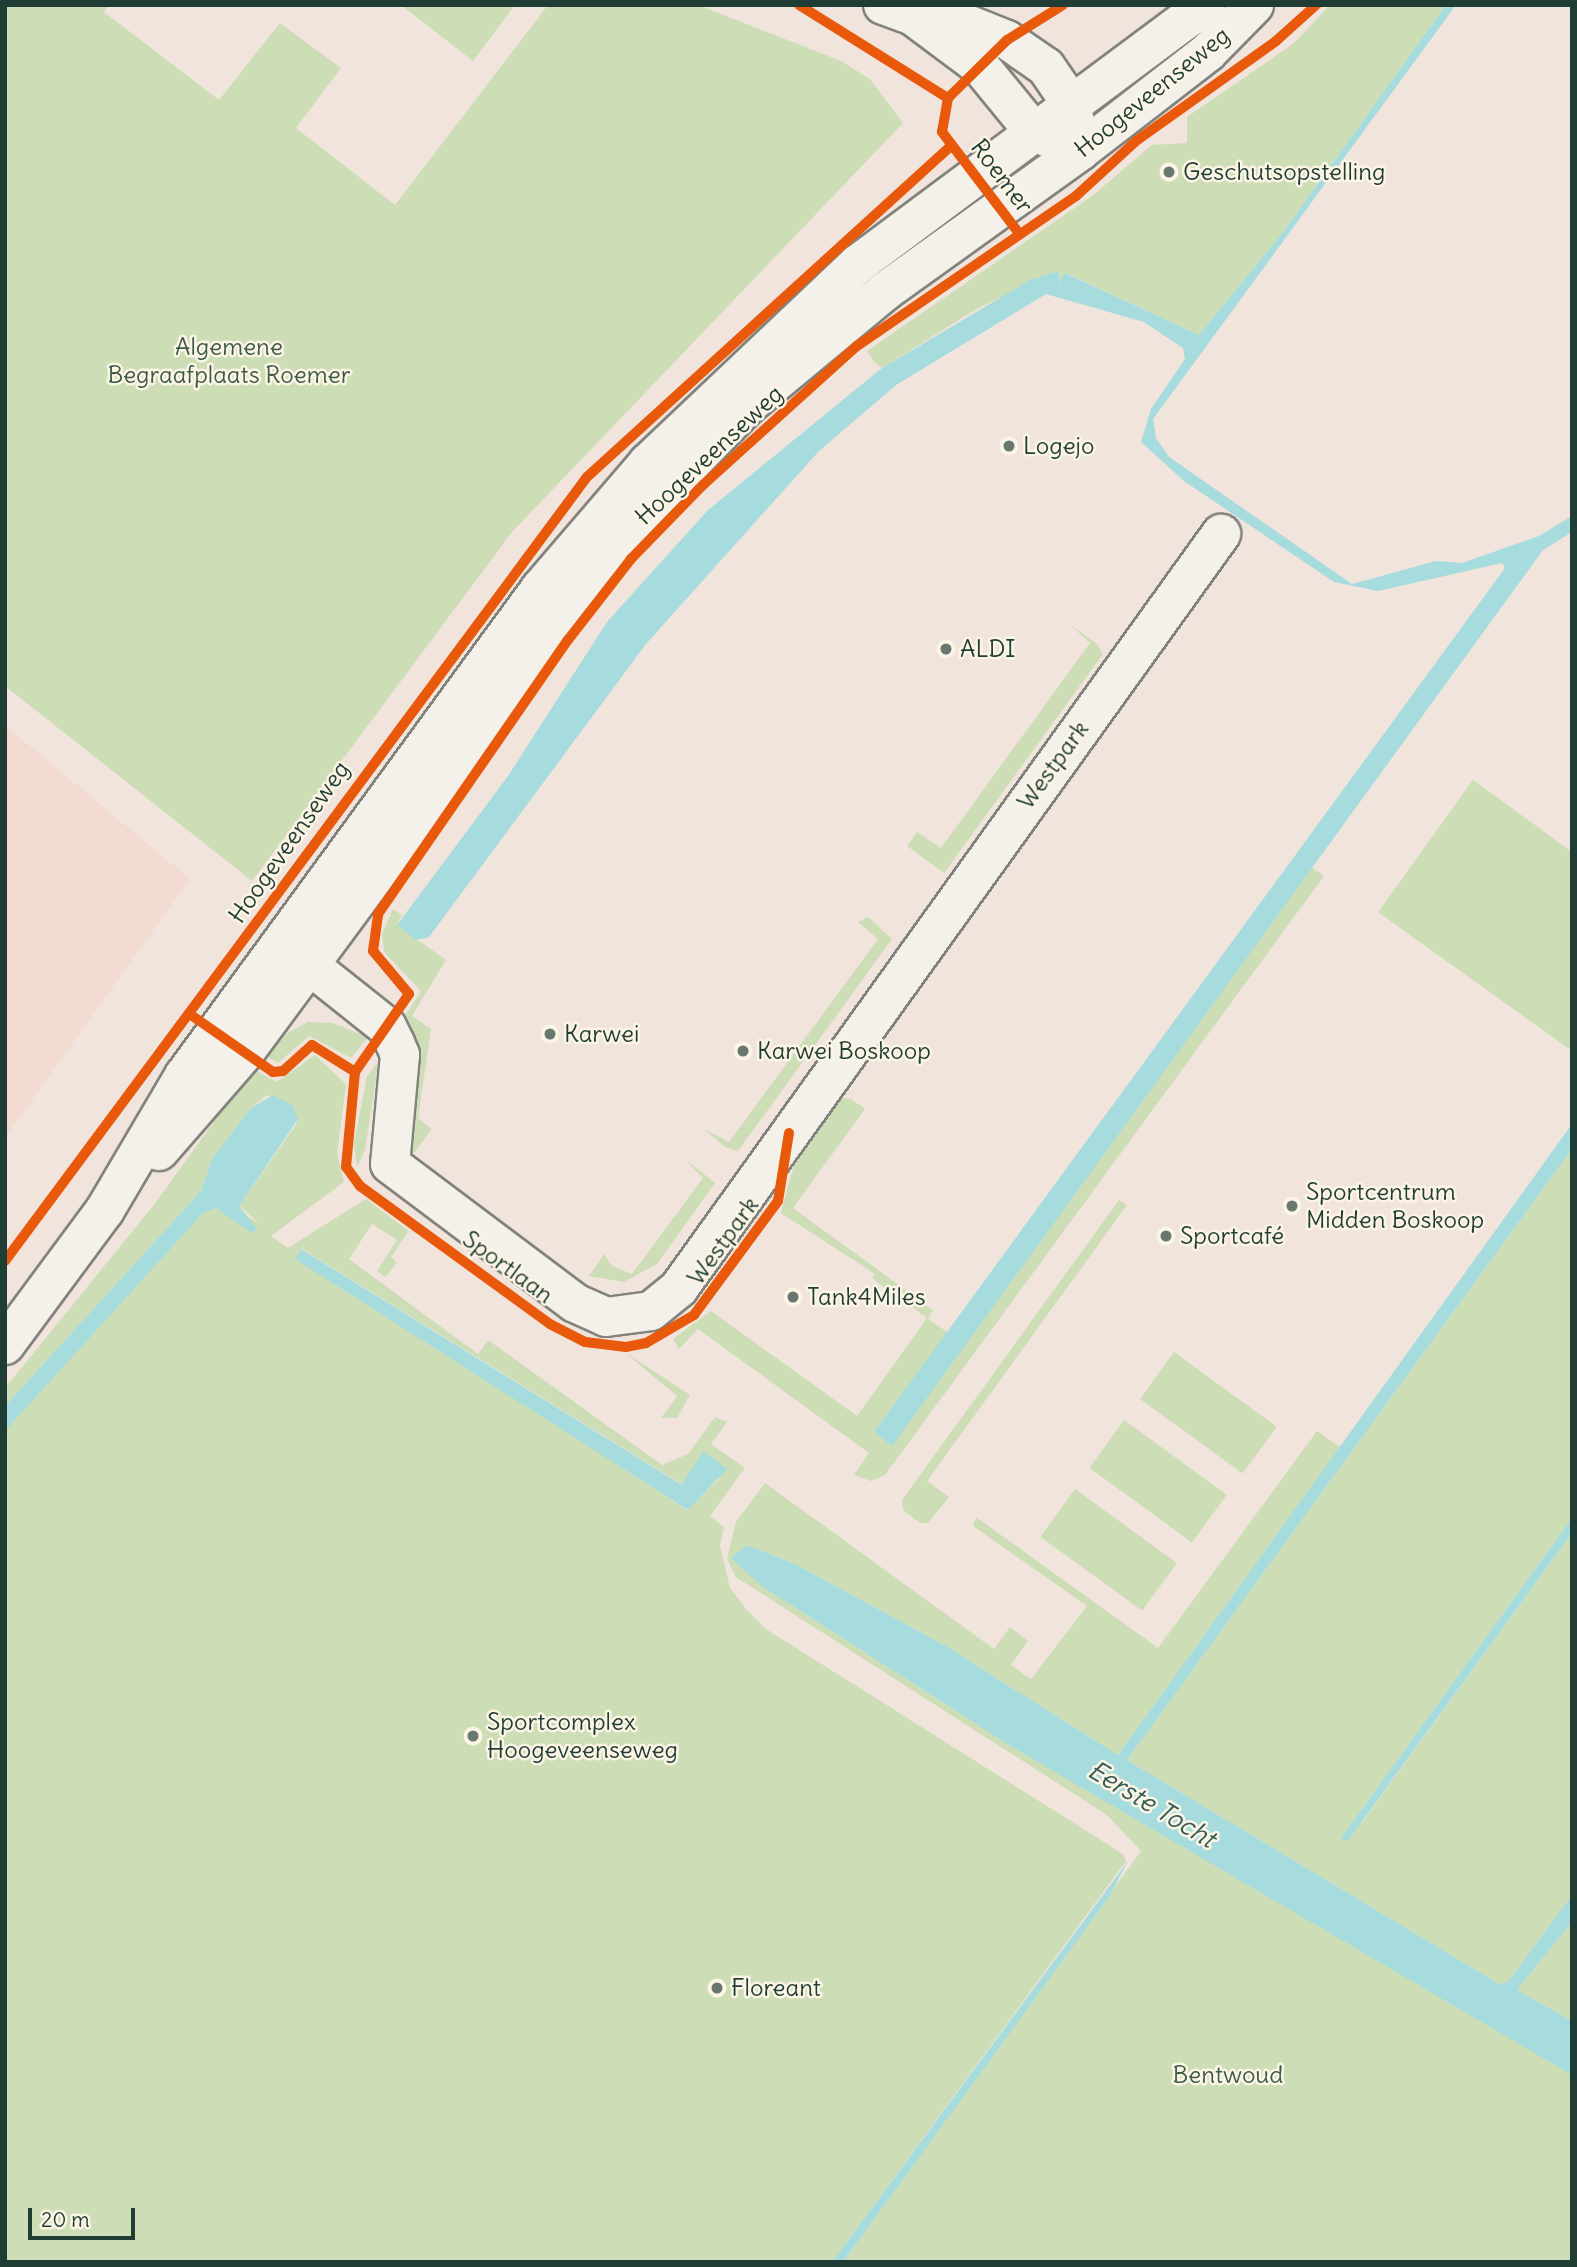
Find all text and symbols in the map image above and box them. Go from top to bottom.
street label: Hoogeveenseweg [1069,21,1235,163]
street label: Roemer [965,133,1039,219]
place label: Geschutsopstelling [1183,158,1385,186]
marker: Geschutsopstelling [1161,164,1177,180]
park label: Algemene Begraafplaats Roemer [107,333,351,389]
street label: Hoogeveenseweg [629,379,789,531]
place label: Logejo [1023,432,1094,460]
marker: Logejo [1001,438,1017,454]
place label: ALDI [960,635,1015,663]
marker: ALDI [938,641,954,657]
street label: Westpark [1011,715,1095,815]
street label: Hoogeveenseweg [222,756,356,928]
place label: Karwei [564,1020,639,1048]
marker: Karwei [542,1026,558,1042]
place label: Karwei Boskoop [757,1037,931,1065]
marker: Karwei Boskoop [735,1043,751,1059]
place label: Sportcentrum Midden Boskoop [1306,1178,1484,1234]
street label: Westpark [681,1191,765,1291]
marker: Sportcentrum Midden Boskoop [1284,1198,1300,1214]
place label: Sportcafé [1180,1222,1284,1250]
street label: Sportlaan [457,1224,559,1310]
marker: Sportcafé [1158,1228,1174,1244]
place label: Tank4Miles [807,1283,926,1311]
marker: Tank4Miles [785,1289,801,1305]
place label: Sportcomplex Hoogeveenseweg [487,1708,678,1764]
marker: Sportcomplex Hoogeveenseweg [465,1728,481,1744]
water label: Eerste Tocht [1083,1754,1221,1854]
place label: Floreant [731,1974,821,2002]
marker: Floreant [709,1980,725,1996]
park label: Bentwoud [1173,2061,1283,2089]
scale bar [32,2194,138,2238]
text: 20 m [41,2206,90,2233]

